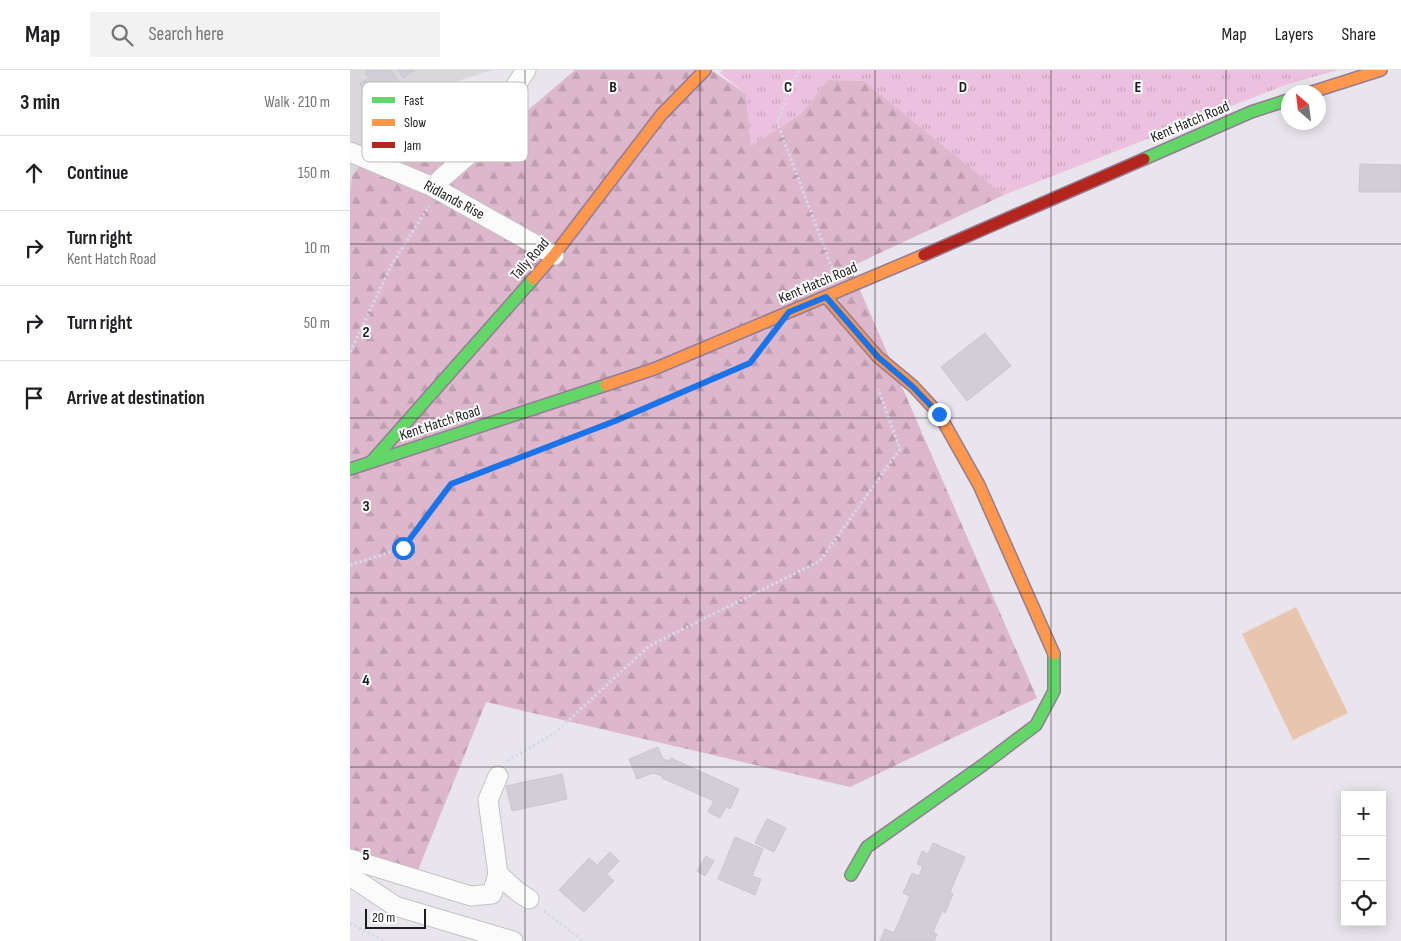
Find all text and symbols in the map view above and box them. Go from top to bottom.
search box [90,12,440,57]
text: Map [25,20,60,49]
icon: search [108,21,136,49]
text: Search here [148,23,224,46]
text: Map [1222,24,1247,45]
text: Layers [1275,24,1314,45]
text: Share [1342,24,1376,45]
text: B [609,78,617,97]
text: C [784,78,792,97]
text: D [959,78,967,97]
text: E [1135,78,1142,97]
legend [362,82,528,162]
north arrow [1281,85,1326,130]
text: 3 min [20,90,60,115]
text: Fast [404,92,424,109]
text: Walk · 210 m [264,93,330,112]
street label: Kent Hatch Road [1148,97,1232,147]
text: Slow [404,114,426,131]
text: Jam [403,137,421,154]
icon: ahead [20,159,48,187]
text: Continue [67,162,128,185]
text: 150 m [298,164,330,183]
street label: Ridlands Rise [420,176,488,224]
text: Turn right [67,227,132,250]
icon: right [20,234,48,262]
street label: Tally Road [507,234,553,284]
text: 10 m [304,239,330,258]
text: Kent Hatch Road [67,250,156,269]
street label: Kent Hatch Road [776,258,860,308]
icon: right [20,309,48,337]
text: Turn right [67,312,132,335]
text: 50 m [304,314,330,333]
text: 2 [362,323,370,342]
icon: arrive [20,384,48,412]
text: Arrive at destination [67,387,205,410]
street label: Kent Hatch Road [397,401,483,445]
route end [928,403,951,426]
text: 3 [362,497,370,516]
route start [392,537,415,560]
text: 4 [362,671,370,690]
map controls [1341,791,1386,926]
button: + [1341,791,1386,836]
button: − [1341,836,1386,881]
text: 5 [362,846,370,865]
button: locate [1341,881,1386,926]
scale bar [365,906,426,929]
text: 20 m [372,909,395,926]

